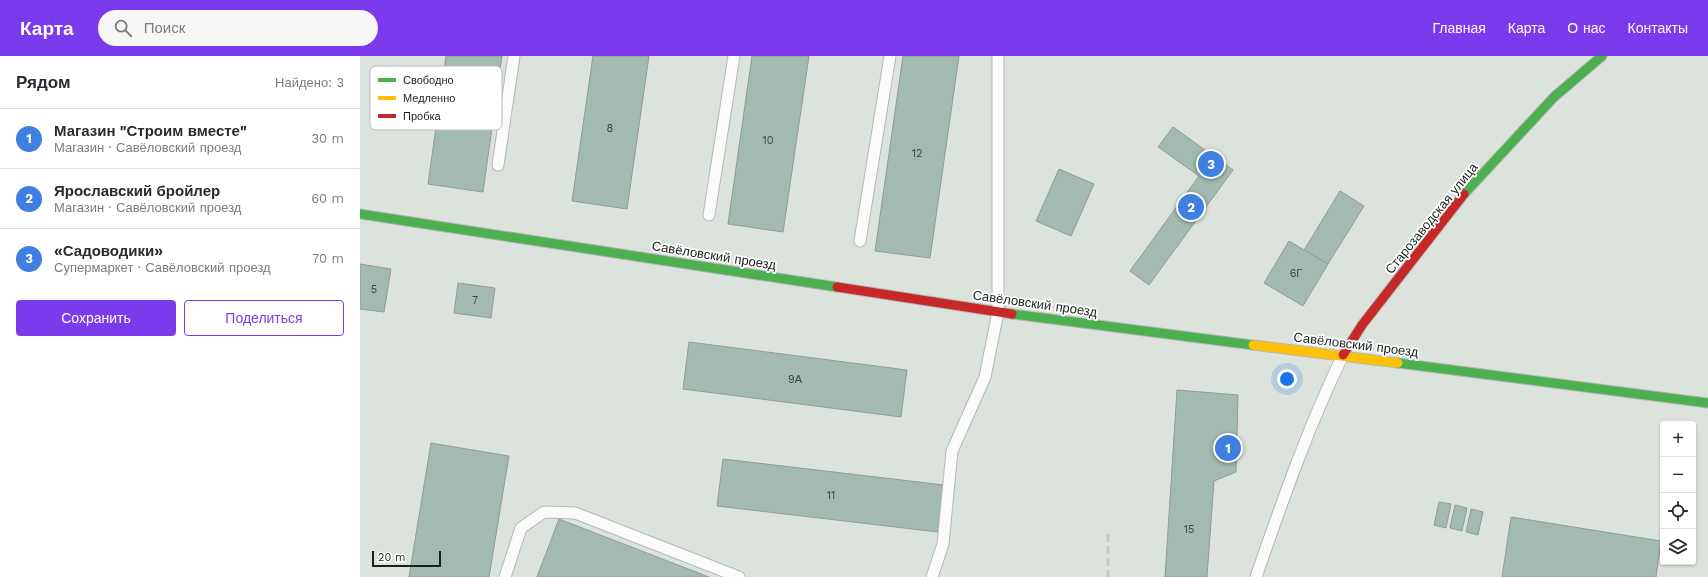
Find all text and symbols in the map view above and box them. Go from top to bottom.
search box [98,10,378,46]
text: Карта [20,17,74,40]
icon: search [112,17,134,39]
text: Поиск [144,19,185,37]
text: Главная [1433,20,1486,36]
text: Карта [1508,20,1545,36]
text: О нас [1567,20,1606,36]
text: Контакты [1628,20,1688,36]
legend [370,66,502,130]
text: Рядом [16,72,71,92]
text: Свободно [403,74,454,87]
text: Найдено: 3 [275,75,344,90]
text: Медленно [403,92,455,105]
text: Пробка [403,110,441,123]
text: Магазин "Строим вместе" [54,122,247,140]
house number: 8 [607,122,614,135]
text: 1 [26,131,32,146]
text: 30 m [312,131,344,146]
house number: 10 [762,134,774,147]
text: Магазин · Савёловский проезд [54,140,241,155]
house number: 12 [912,147,922,160]
pin: 3 [1198,149,1224,179]
street label: Старозаводская улица [1382,159,1481,277]
text: Ярославский бройлер [54,182,220,200]
text: 2 [25,191,33,206]
text: 60 m [311,191,344,206]
pin: 2 [1178,192,1204,222]
text: Магазин · Савёловский проезд [54,200,241,215]
street label: Савёловский проезд [651,238,777,273]
text: «Садоводики» [54,242,163,260]
text: 3 [25,251,33,266]
text: 70 m [312,251,344,266]
text: Супермаркет · Савёловский проезд [54,260,271,275]
house number: 6Г [1290,267,1302,280]
house number: 5 [371,283,377,296]
street label: Савёловский проезд [972,287,1099,320]
house number: 7 [472,294,478,307]
button: Сохранить [16,300,176,336]
button: Поделиться [184,300,344,336]
street label: Савёловский проезд [1293,329,1420,360]
your location [1277,369,1297,389]
house number: 9А [788,373,803,386]
map controls [1660,421,1696,565]
button: + [1660,421,1696,457]
pin: 1 [1215,433,1241,463]
button: − [1660,457,1696,493]
house number: 11 [827,489,835,502]
button: locate [1660,493,1696,529]
house number: 15 [1184,523,1194,536]
button: layers [1660,529,1696,565]
scale bar [372,549,441,568]
text: 20 m [378,551,406,564]

